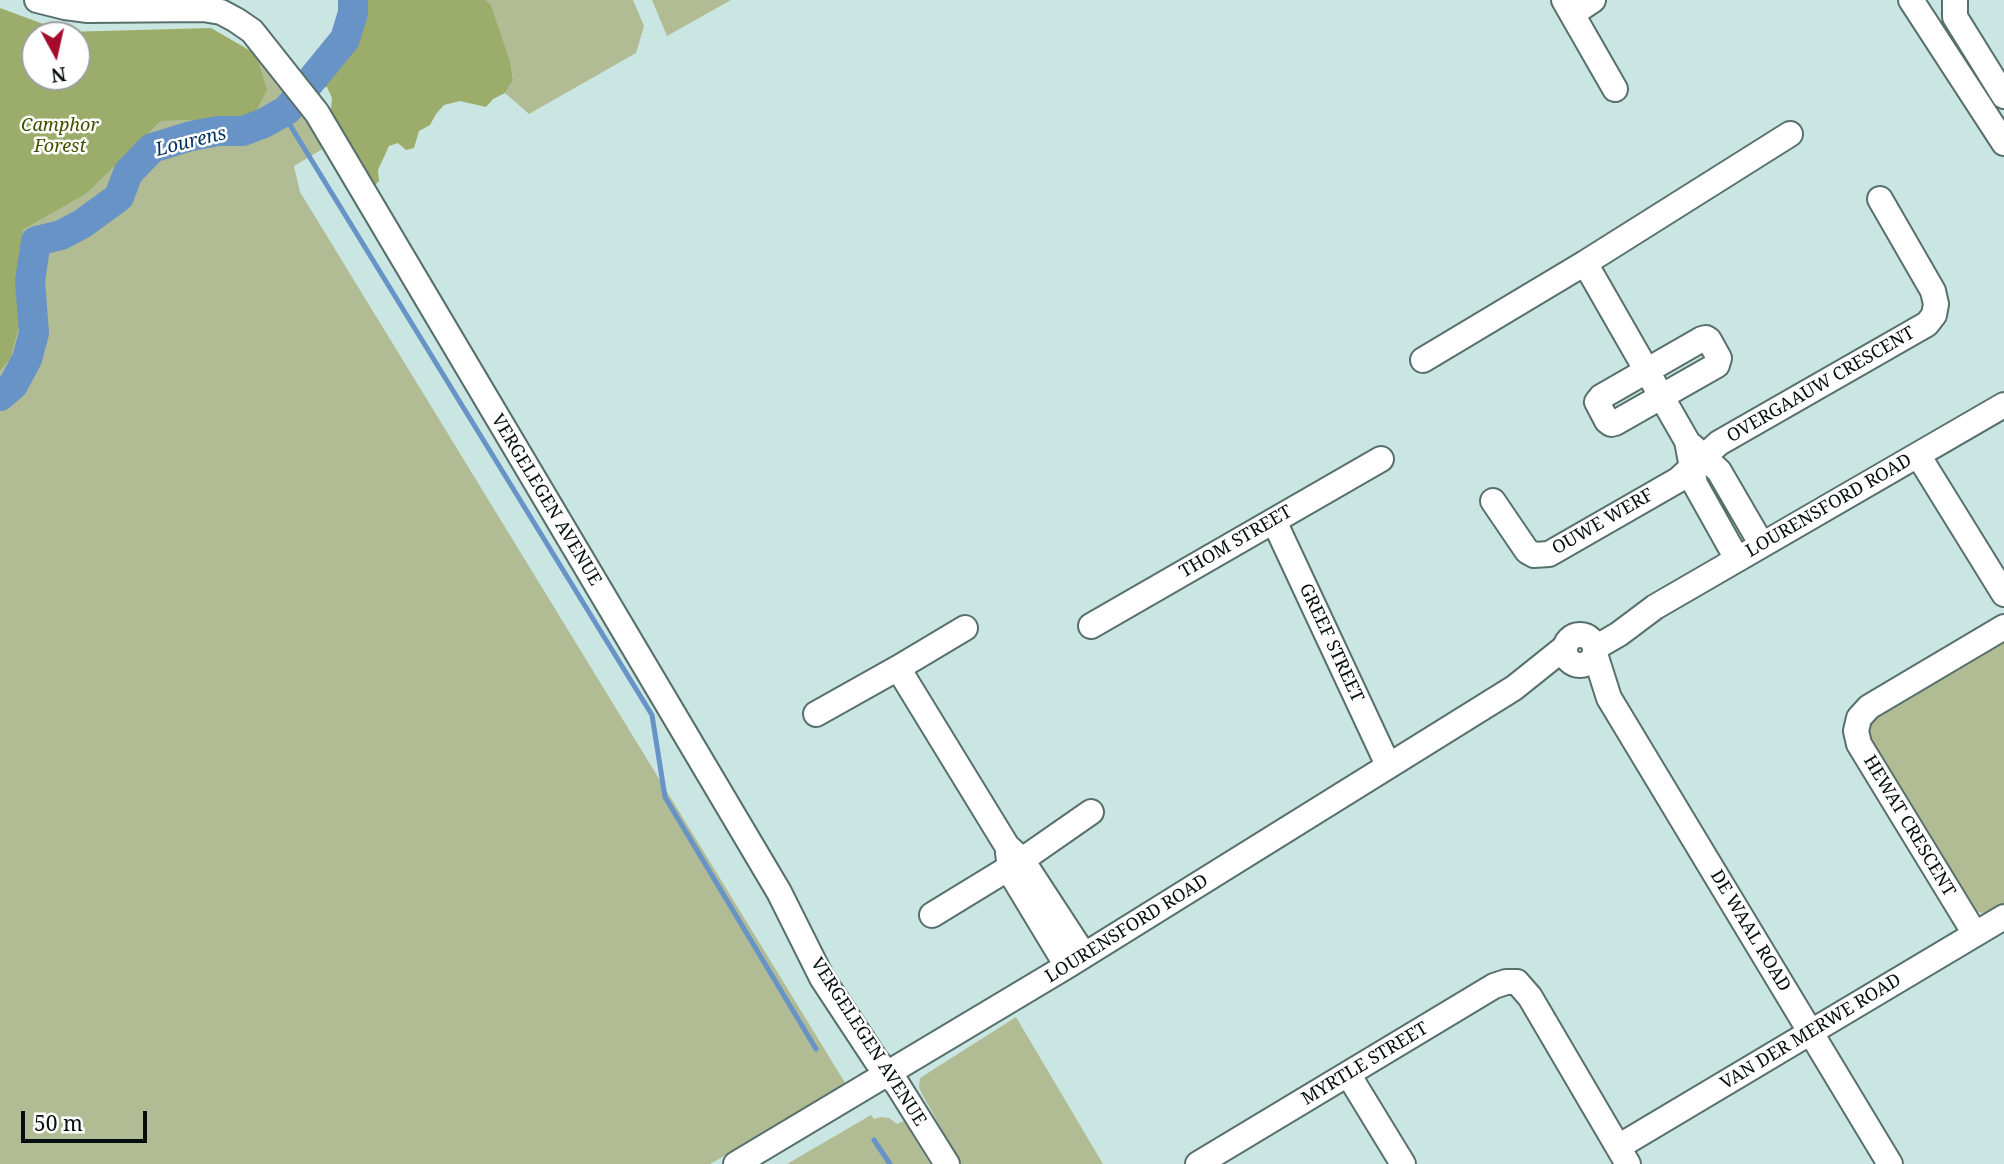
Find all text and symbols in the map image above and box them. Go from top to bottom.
north arrow [21,21,91,91]
text: N [49,61,68,89]
park label: Camphor Forest [21,115,99,158]
water label: Lourens [153,122,229,162]
street label: OVERGAAUW CRESCENT [1723,322,1919,448]
street label: VERGELEGEN AVENUE [486,410,606,590]
street label: LOURENSFORD ROAD [1742,450,1916,562]
street label: OUWE WERF [1548,484,1658,560]
street label: THOM STREET [1176,501,1296,583]
street label: GREEF STREET [1294,580,1368,706]
street label: HEWAT CRESCENT [1858,751,1960,901]
street label: DE WAAL ROAD [1705,866,1795,996]
street label: LOURENSFORD ROAD [1042,870,1212,988]
street label: VERGELEGEN AVENUE [805,954,931,1130]
street label: VAN DER MERWE ROAD [1717,969,1905,1095]
street label: MYRTLE STREET [1298,1018,1432,1110]
scale bar [24,1098,150,1142]
text: 50 m [34,1109,83,1137]

